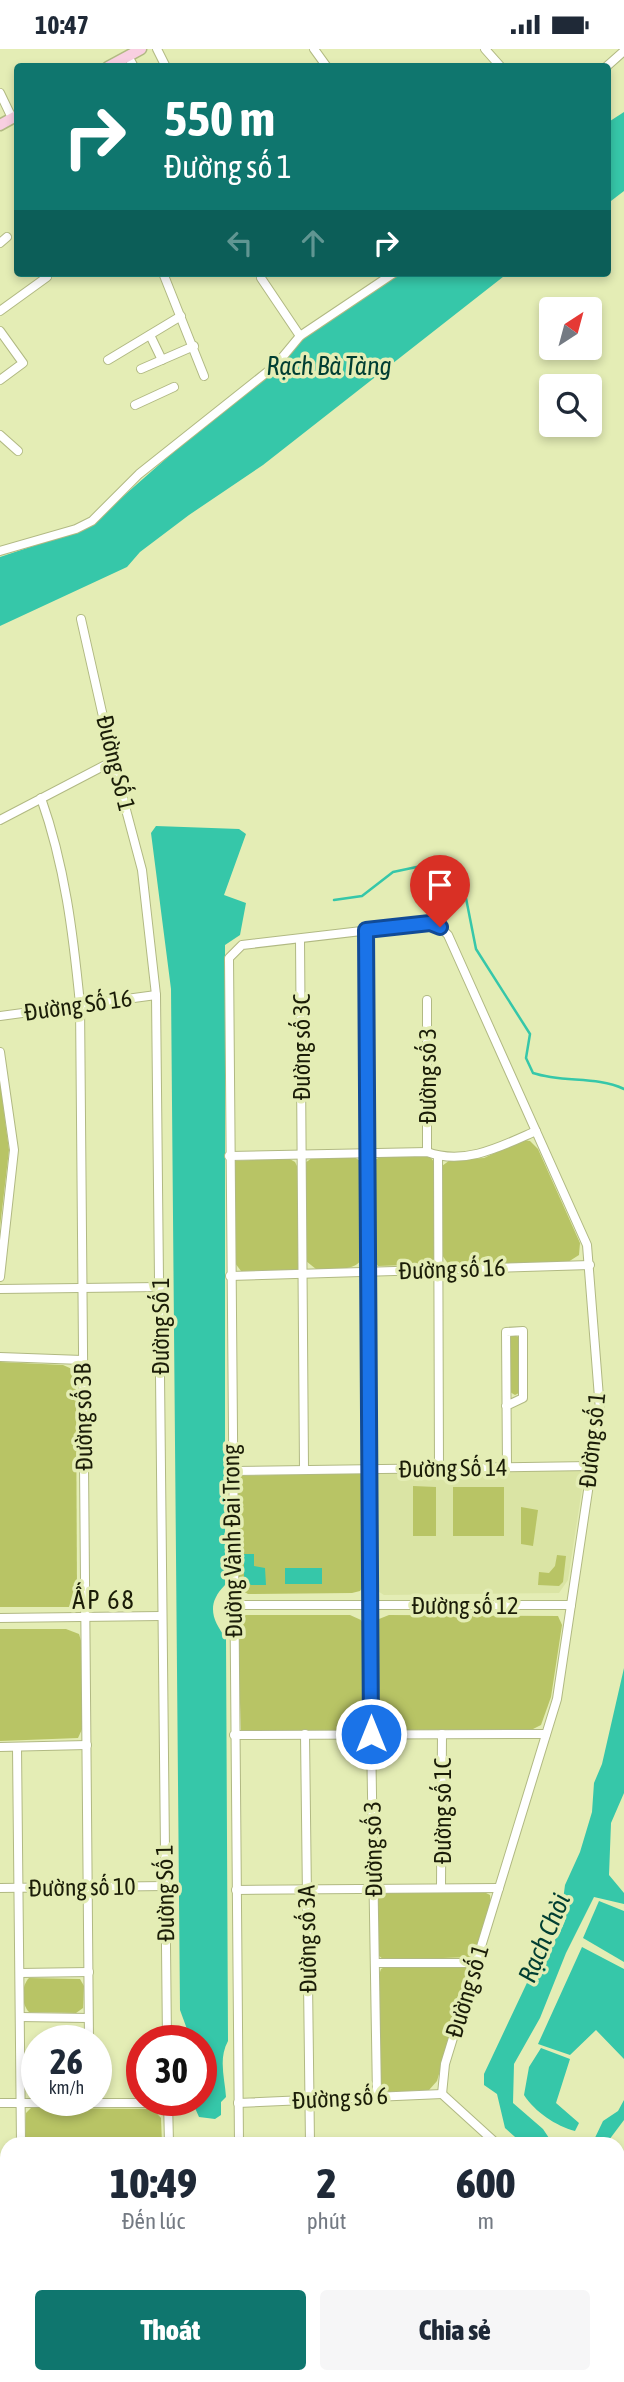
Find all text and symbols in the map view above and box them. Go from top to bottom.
text: 10:47 [35,10,89,40]
text: 550 m [164,90,275,146]
icon: right [49,91,140,182]
text: Đường số 1 [164,148,292,185]
icon: left [221,224,259,262]
icon: ahead [294,224,332,262]
icon: right [367,224,405,262]
north arrow [539,297,602,361]
map controls [539,297,602,437]
water label: Rạch Bà Tàng [266,351,392,381]
button: search [539,374,602,437]
street label: Đường Số 1 [91,712,141,814]
pin [410,855,470,927]
icon: arrive [421,866,459,904]
street label: Đường Số 16 [22,984,134,1026]
street label: Đường số 3C [288,993,315,1100]
street label: Đường số 3 [414,1028,441,1124]
street label: Đường số 16 [398,1254,506,1284]
street label: Đường Số 1 [147,1277,174,1375]
street label: Đường số 3B [69,1363,97,1471]
street label: Đường số 1 [574,1391,610,1489]
street label: Đường Vành Đai Trong [217,1444,247,1638]
street label: Đường Số 14 [398,1454,508,1482]
district label: ẤP 68 [72,1582,136,1615]
street label: Đường số 12 [411,1592,519,1619]
position arrow [334,1697,408,1771]
street label: Đường số 1C [429,1757,456,1864]
street label: Đường số 3 [359,1801,387,1897]
street label: Đường Số 1 [151,1844,179,1942]
street label: Đường số 10 [28,1873,136,1901]
street label: Đường số 3A [293,1885,321,1993]
water label: Rạch Chòi [512,1889,576,1987]
street label: Đường số 1 [440,1941,494,2041]
speed limit sign: 30 [126,2025,217,2116]
text: 26 [50,2041,83,2081]
text: km/h [49,2077,84,2098]
street label: Đường số 6 [291,2082,389,2114]
text: 10:49 [110,2159,197,2207]
text: 2 [317,2159,336,2207]
text: 600 [456,2159,515,2207]
text: Đến lúc [122,2208,185,2234]
text: phút [307,2208,346,2234]
text: m [477,2208,494,2234]
button: Thoát [35,2290,306,2370]
button: Chia sẻ [320,2290,590,2370]

